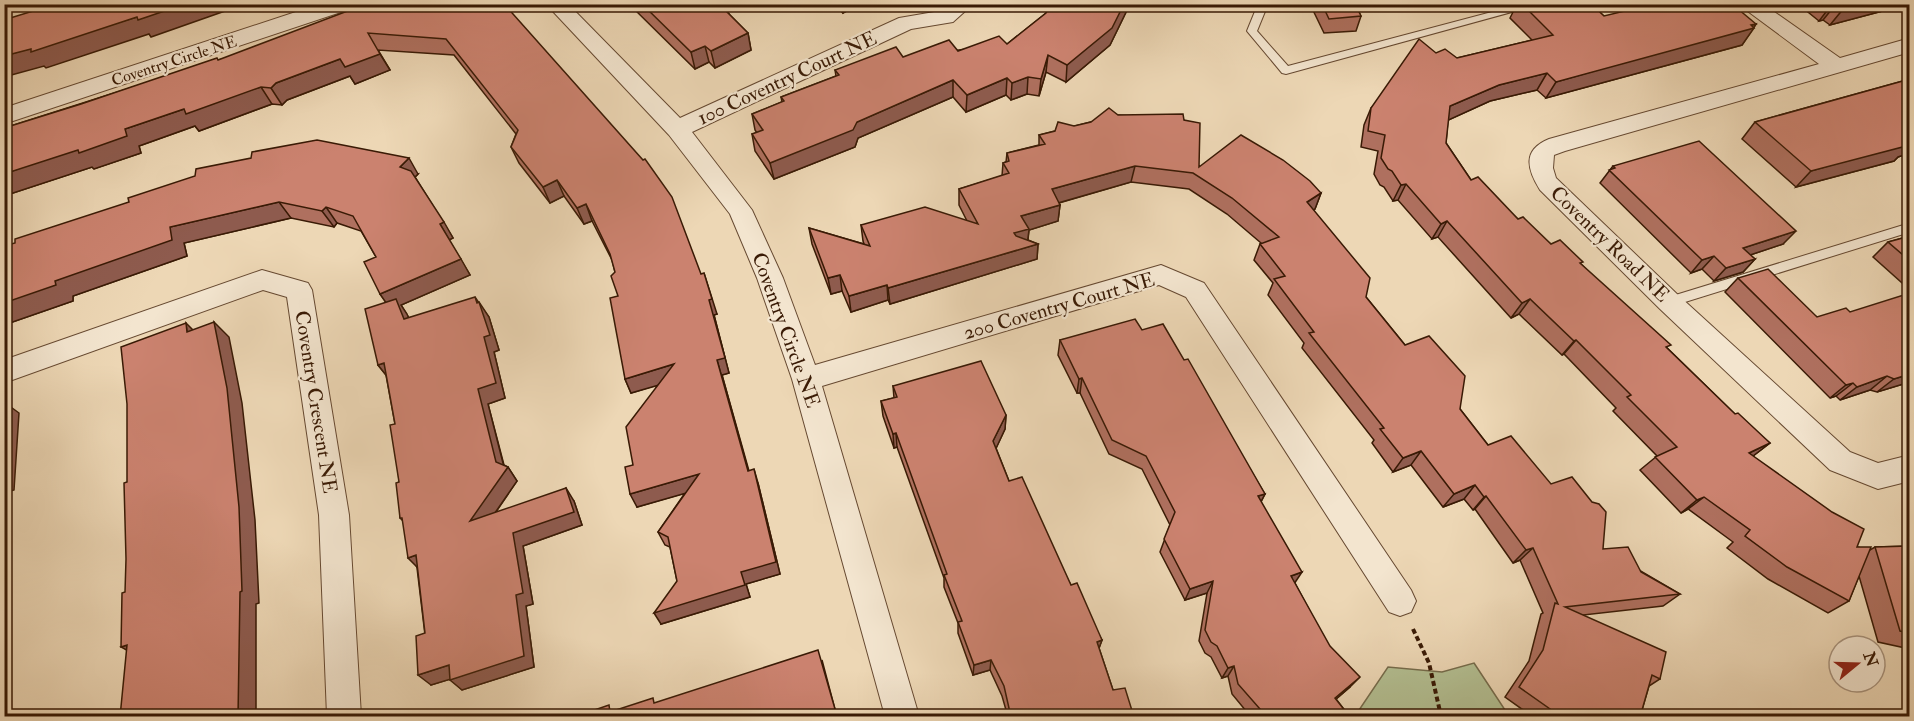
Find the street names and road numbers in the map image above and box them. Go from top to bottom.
street label: 100 Coventry Court NE [693,25,881,131]
street label: Coventry Circle NE [109,31,239,91]
street label: Coventry Road NE [1545,181,1675,307]
street label: Coventry Circle NE [746,249,826,411]
street label: 200 Coventry Court NE [960,267,1158,345]
street label: Coventry Crescent NE [289,309,343,495]

